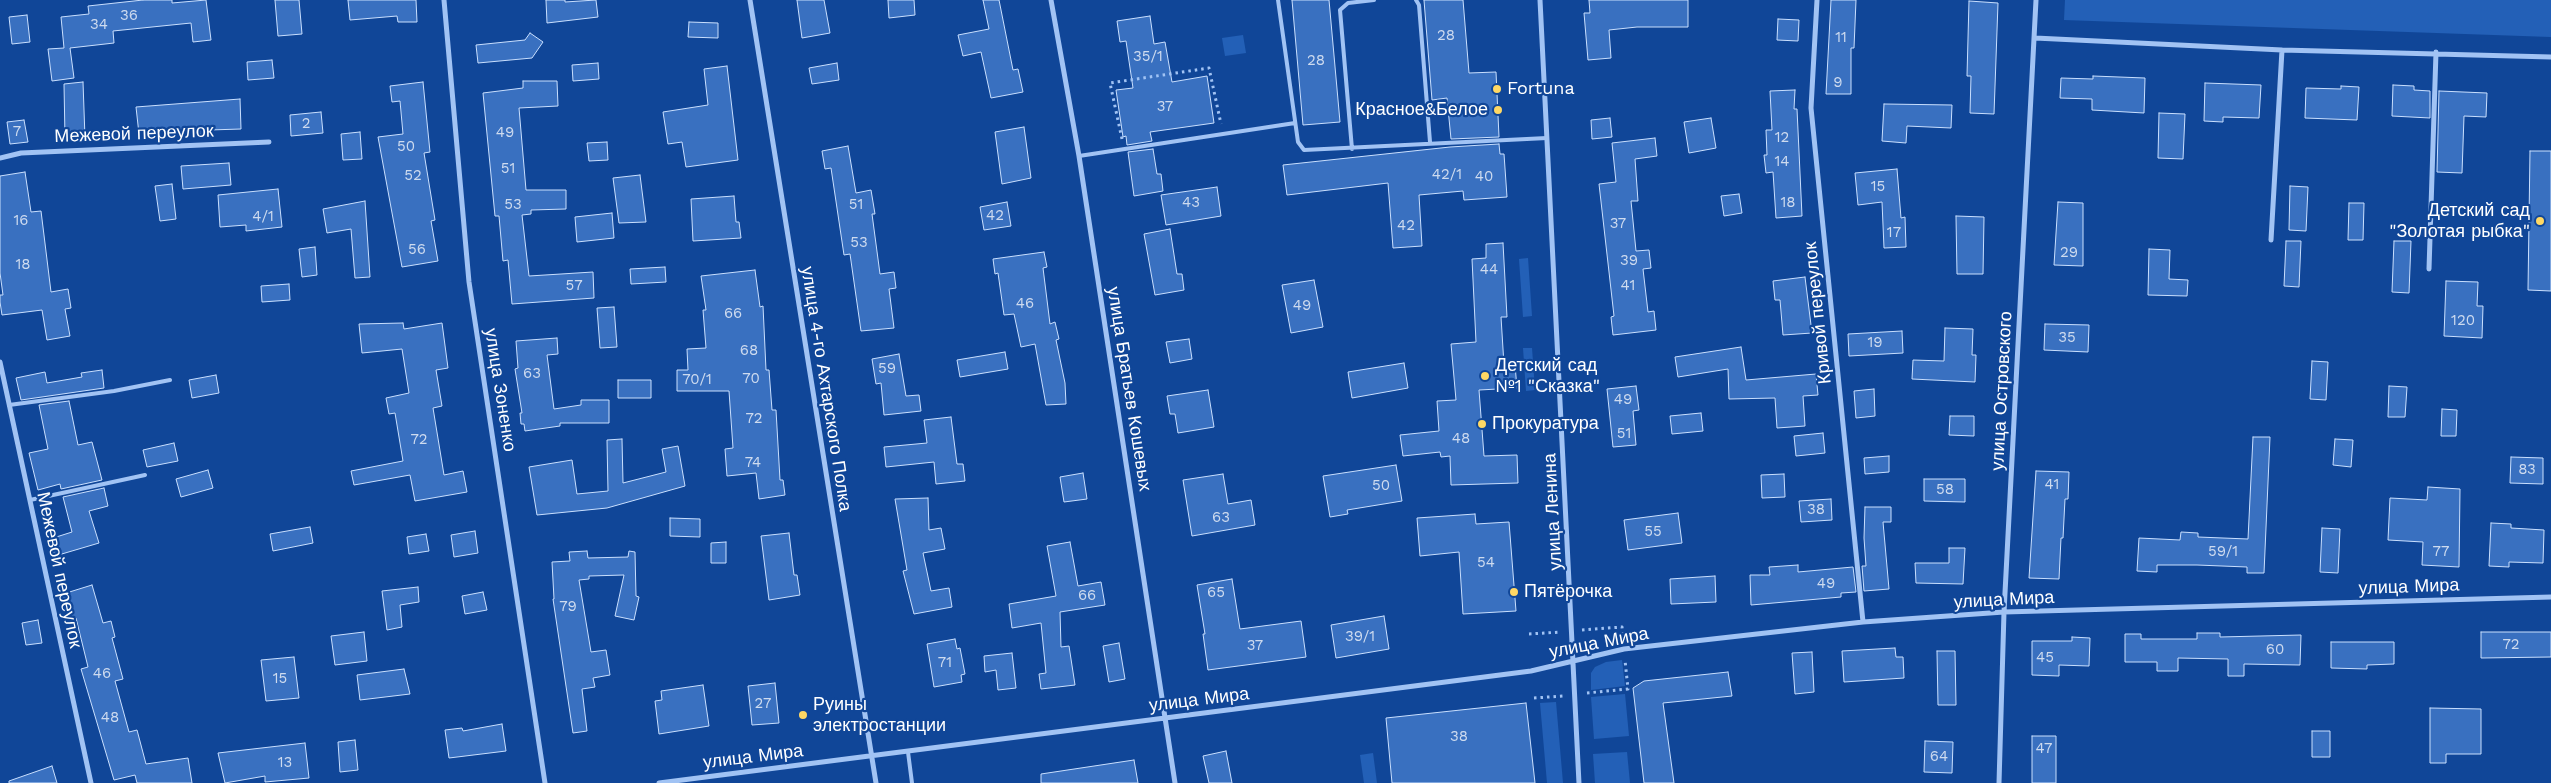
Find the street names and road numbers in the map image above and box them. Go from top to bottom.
street label: Межевой переулок [54,120,214,148]
street label: Кривой переулок [1800,241,1836,385]
street label: улица 4-го Ахтарского Полка [796,265,856,513]
street label: улица Братьев Кошевых [1102,285,1156,493]
street label: улица Островского [1987,311,2017,471]
street label: улица Зоненко [480,327,520,453]
street label: улица Ленина [1539,453,1567,571]
street label: Межевой переулок [32,490,86,650]
street label: улица Мира [2358,574,2460,600]
street label: улица Мира [1953,587,2055,613]
street label: улица Мира [1548,623,1650,663]
street label: улица Мира [1148,683,1250,717]
street label: улица Мира [702,740,804,774]

